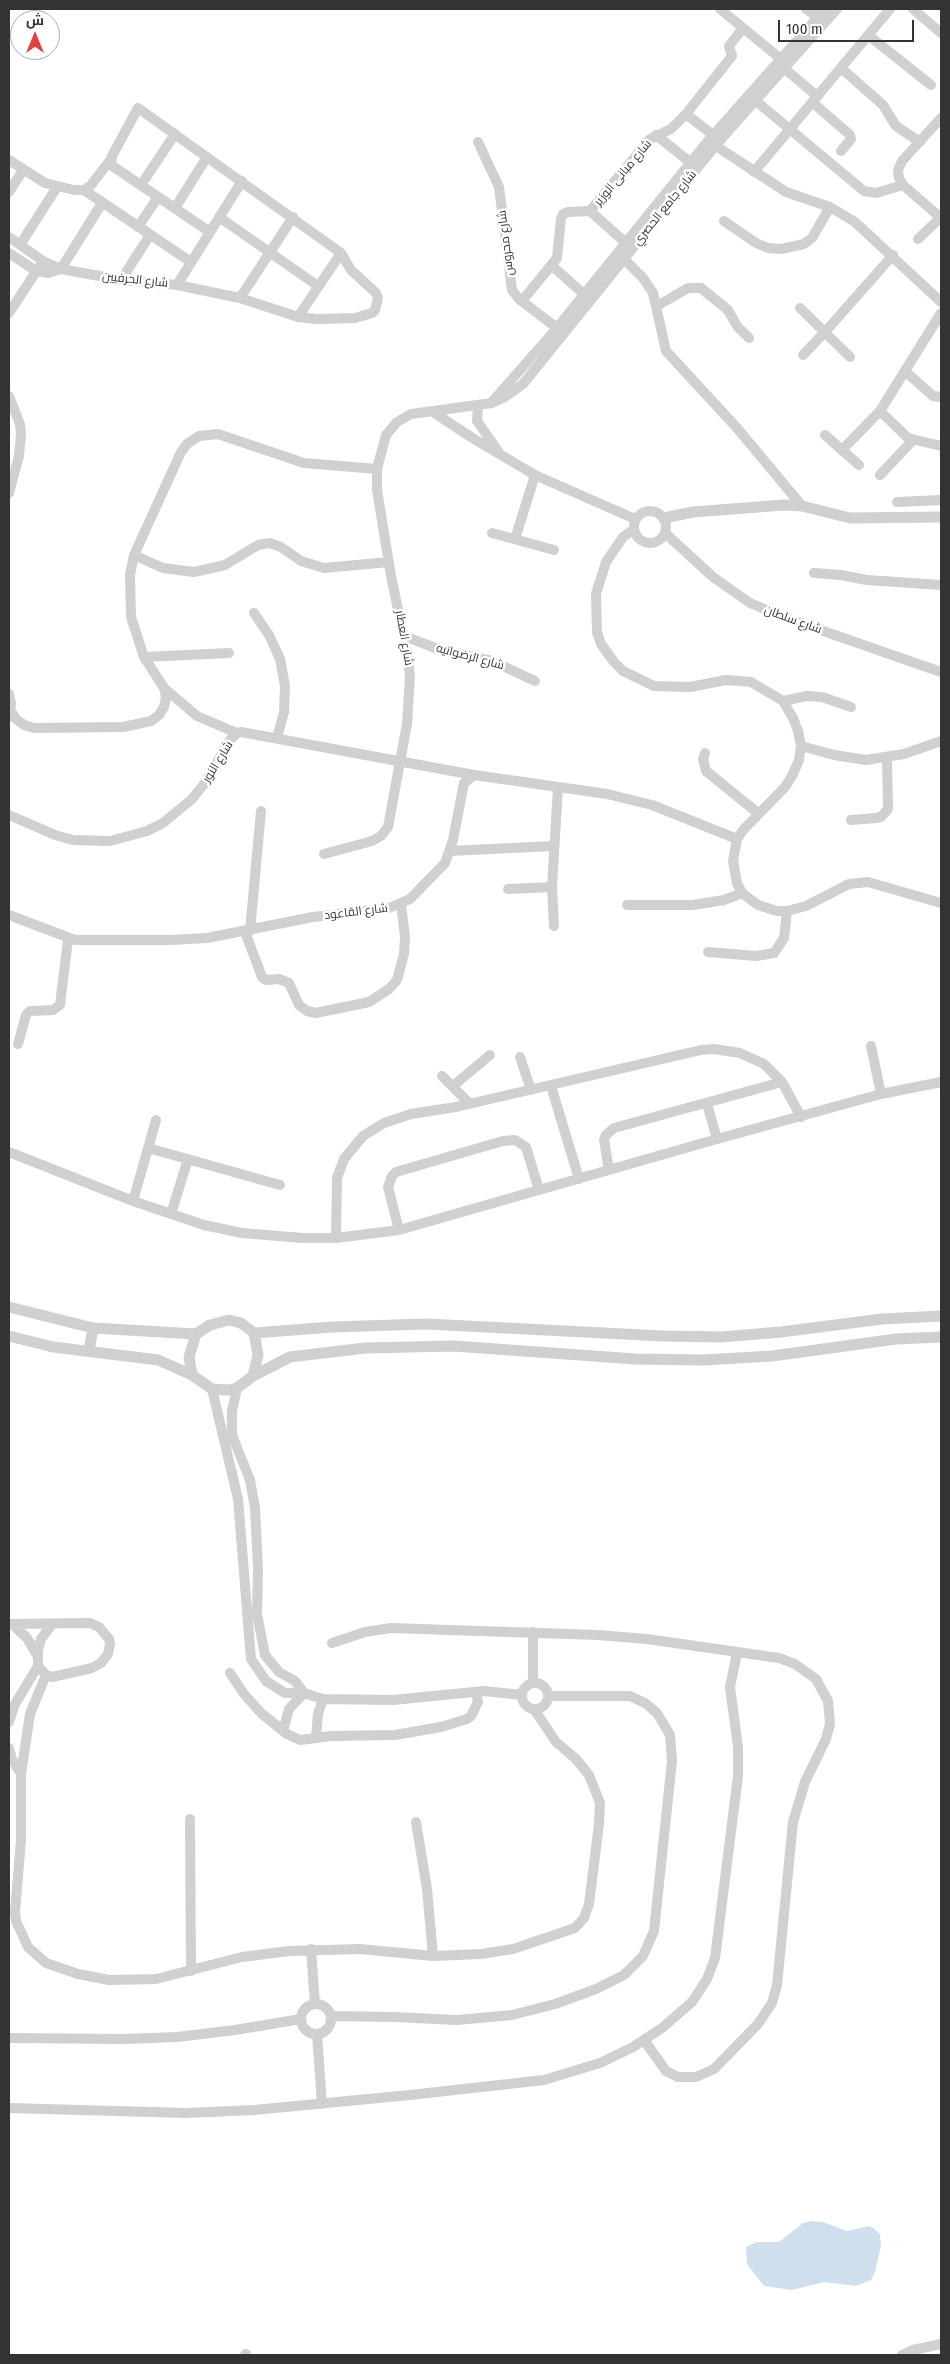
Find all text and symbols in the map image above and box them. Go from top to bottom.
north arrow [10,10,60,60]
scale bar [780,10,916,42]
text: ش [26,12,44,29]
text: 100 m [786,20,823,38]
street label: شارع مبانى الوزير [591,137,655,209]
street label: شارع جامع الحصري [630,168,700,248]
street label: شارع محروس [495,210,517,276]
street label: شارع الحرفيين [101,269,169,291]
street label: شارع سلطان [762,603,824,637]
street label: شارع العطار [392,609,416,667]
street label: شارع الرضوانيه [434,641,506,673]
street label: شارع النور [200,739,236,785]
street label: شارع القاعود [324,901,388,923]

